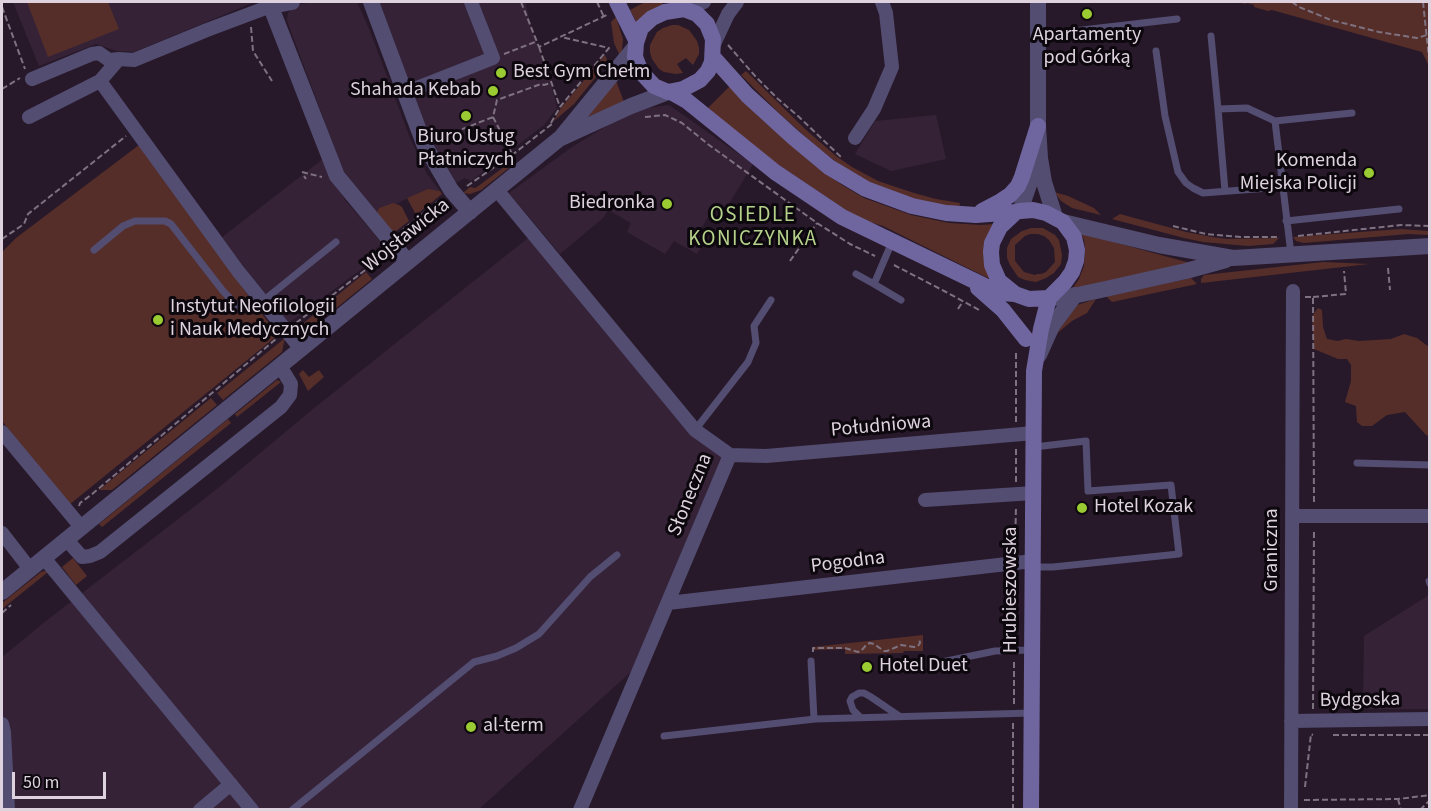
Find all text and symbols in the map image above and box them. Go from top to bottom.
marker: Apartamenty pod Górką [1080,7,1094,21]
place label: Apartamenty pod Górką [1033,24,1141,71]
place label: Best Gym Chełm [513,61,650,85]
marker: Best Gym Chełm [494,66,508,80]
place label: Shahada Kebab [350,79,481,103]
marker: Shahada Kebab [486,84,500,98]
marker: Biuro Usług Płatniczych [459,109,473,123]
place label: Biuro Usług Płatniczych [417,126,515,173]
place label: Komenda Miejska Policji [1240,150,1357,197]
marker: Komenda Miejska Policji [1362,166,1376,180]
place label: Biedronka [569,192,655,216]
street label: Wojsławicka [359,194,455,278]
marker: Biedronka [660,197,674,211]
district label: OSIEDLE KONICZYNKA [688,203,818,253]
place label: Instytut Neofilologii i Nauk Medycznych [170,296,335,343]
marker: Instytut Neofilologii i Nauk Medycznych [151,313,165,327]
street label: Południowa [830,411,932,443]
street label: Słoneczna [664,450,718,540]
place label: Hotel Kozak [1094,496,1193,520]
marker: Hotel Kozak [1075,501,1089,515]
street label: Graniczna [1261,508,1285,592]
street label: Hrubieszowska [1000,527,1024,653]
street label: Pogodna [810,547,886,579]
place label: Hotel Duet [879,655,968,679]
marker: Hotel Duet [860,660,874,674]
street label: Bydgoska [1319,688,1401,714]
place label: al-term [483,715,544,739]
marker: al-term [464,720,478,734]
scale bar [15,760,110,798]
text: 50 m [23,770,59,795]

